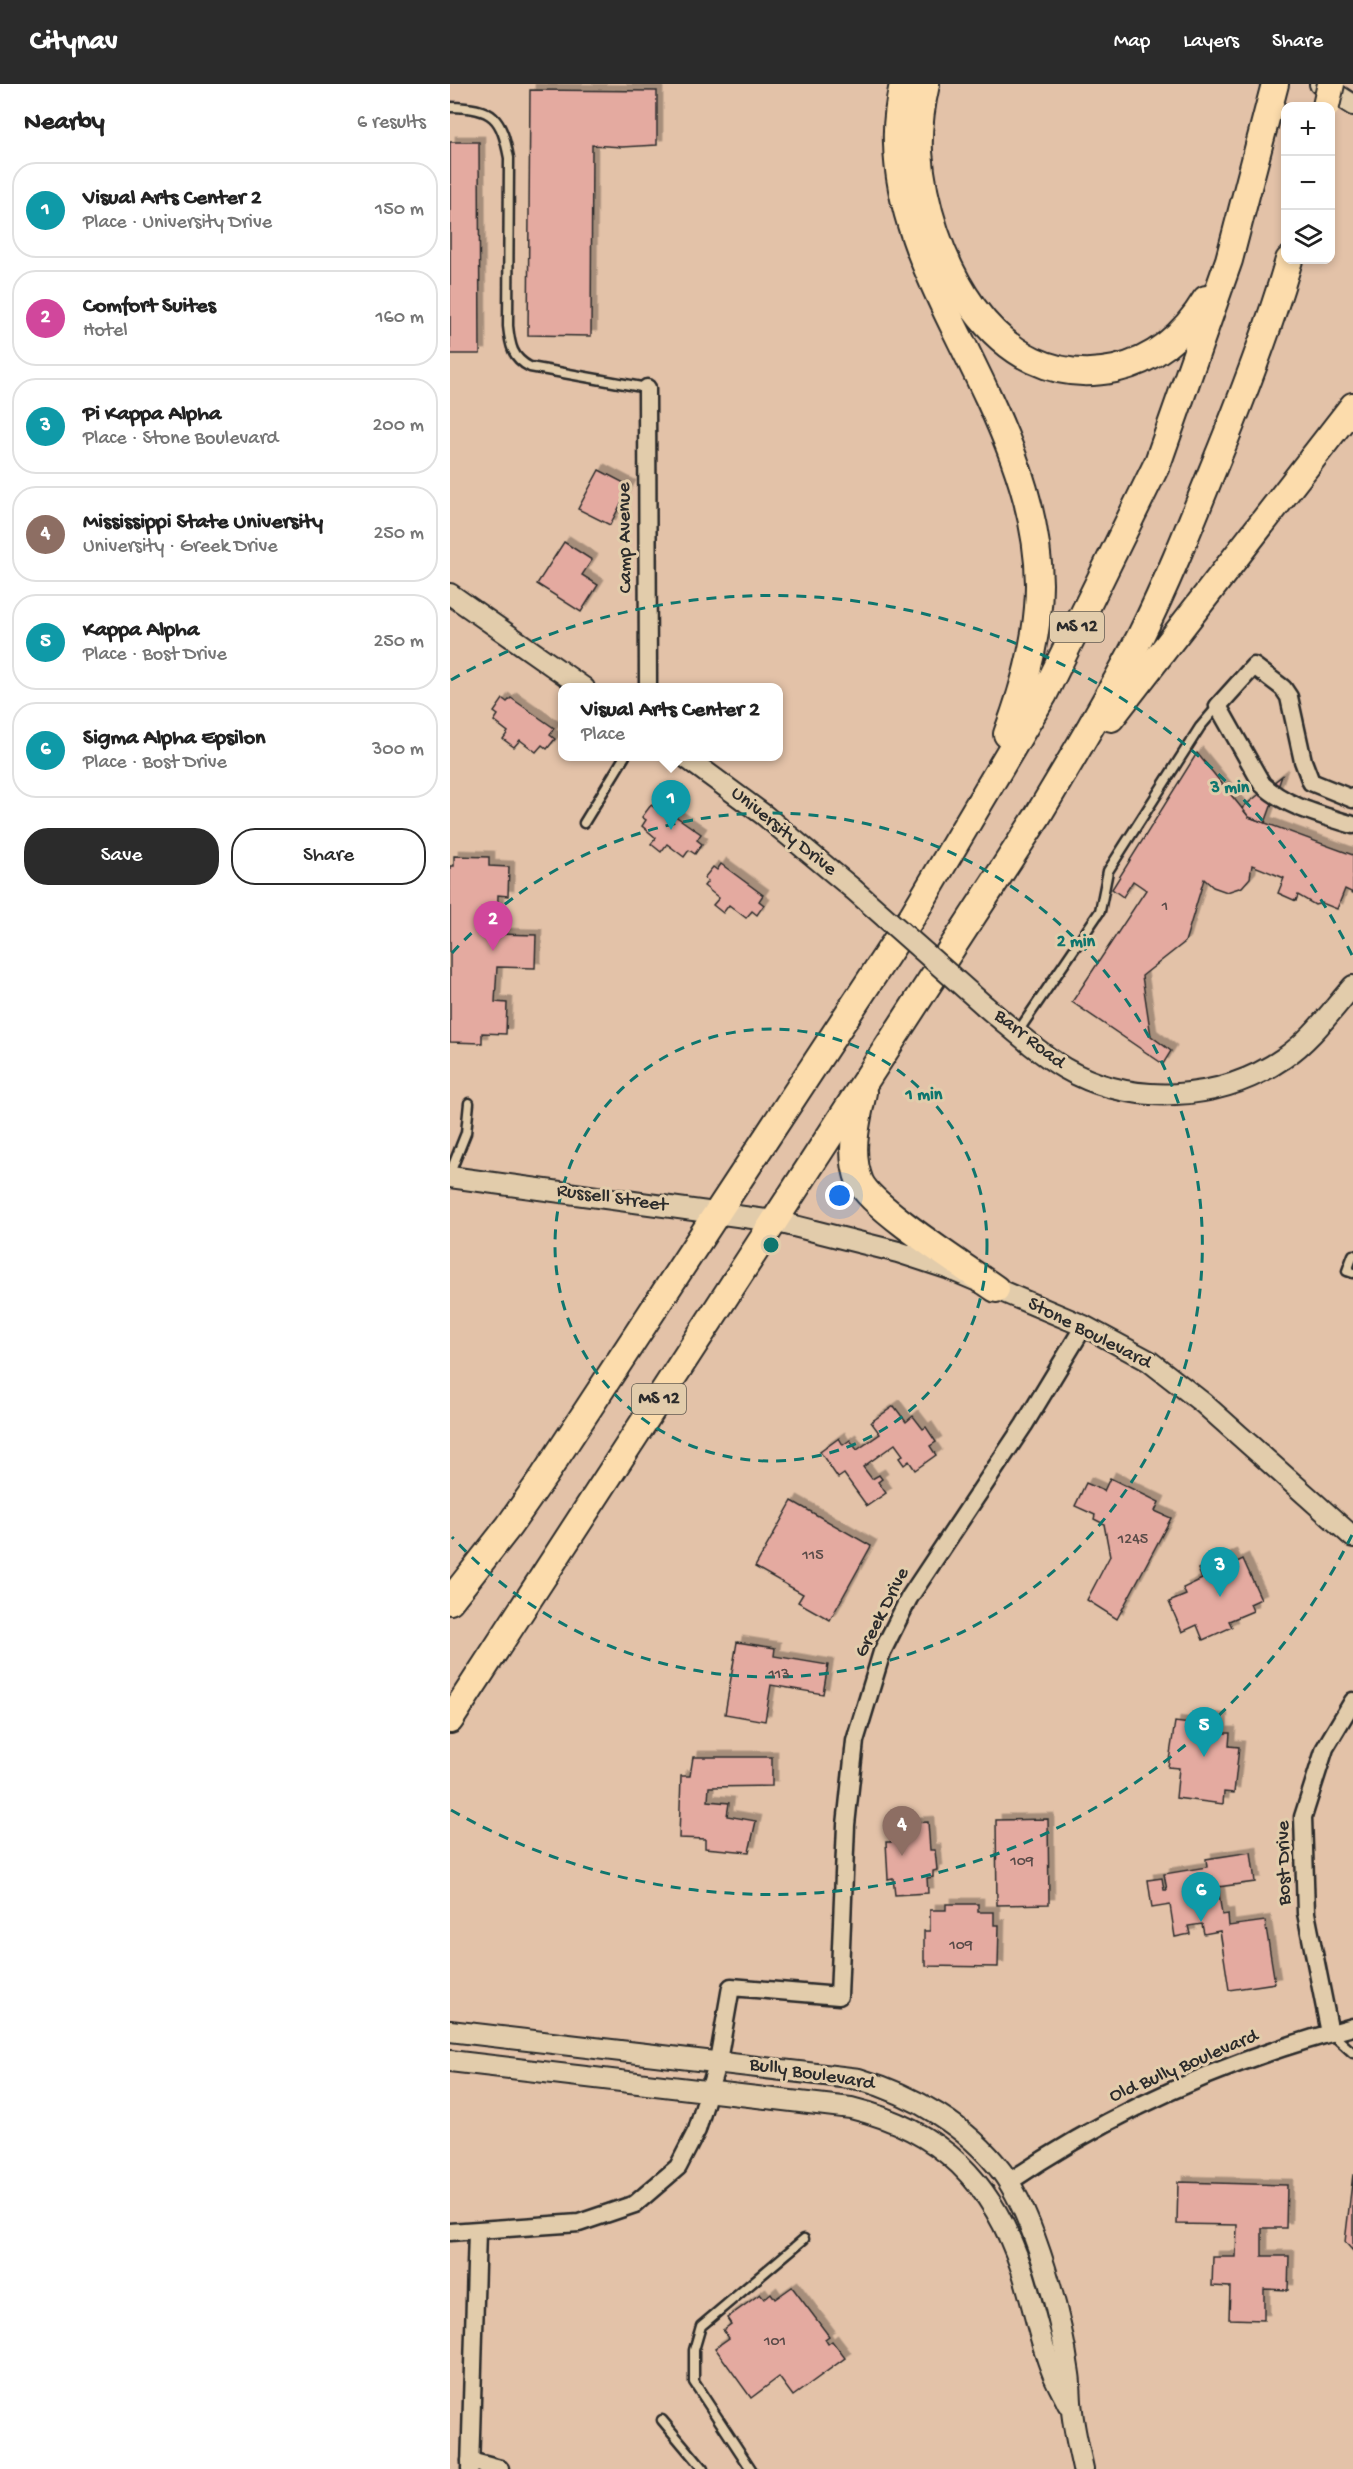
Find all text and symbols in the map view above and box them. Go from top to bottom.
text: Citynav [30,26,118,59]
text: Map [1114,30,1150,55]
text: Layers [1183,30,1239,55]
text: Share [1272,30,1323,55]
map controls [1281,102,1335,264]
button: + [1281,102,1335,156]
text: Nearby [24,108,105,139]
text: 6 results [357,112,426,135]
button: − [1281,156,1335,210]
text: Visual Arts Center 2 [83,186,262,212]
text: 1 [41,199,50,222]
text: 150 m [375,199,424,222]
button: layers [1281,210,1335,264]
text: Place · University Drive [83,212,272,235]
text: Comfort Suites [83,294,216,320]
text: 2 [41,307,50,330]
text: 160 m [375,307,424,330]
text: Hotel [83,320,128,343]
text: Pi Kappa Alpha [83,402,221,428]
text: 3 [40,415,51,438]
text: 200 m [373,415,424,438]
text: Place · Stone Boulevard [83,428,278,451]
street label: Camp Avenue [614,482,638,594]
text: Mississippi State University [83,510,323,536]
text: 4 [41,523,50,546]
text: 250 m [373,523,424,546]
text: University · Greek Drive [83,536,278,559]
road number: MS 12 [1050,612,1104,642]
text: Kappa Alpha [83,618,199,644]
text: 5 [40,631,51,654]
text: 250 m [373,631,424,654]
text: Place · Bost Drive [83,644,227,667]
popup [558,683,783,761]
text: Visual Arts Center 2 [581,698,760,724]
text: Place [581,724,625,747]
text: Sigma Alpha Epsilon [83,726,266,752]
text: 6 [40,739,51,762]
text: 300 m [372,739,424,762]
text: Place · Bost Drive [83,752,227,775]
text: 3 min [1210,778,1250,799]
pin: 1 [652,780,690,830]
street label: University Drive [725,782,841,882]
button: Save [24,828,219,885]
button: Share [231,828,426,885]
house number: 1 [1161,898,1168,917]
pin: 2 [474,902,513,951]
text: 2 min [1057,932,1096,953]
street label: Barr Road [988,1004,1071,1076]
text: 1 min [905,1085,943,1106]
street label: Russell Street [555,1180,671,1218]
your location [825,1181,854,1210]
centre of rings [761,1235,781,1255]
street label: Stone Boulevard [1023,1293,1157,1376]
road number: MS 12 [632,1384,686,1414]
house number: 1245 [1117,1531,1148,1550]
house number: 115 [801,1547,824,1566]
pin: 3 [1200,1548,1240,1597]
street label: Greek Drive [851,1564,916,1662]
house number: 113 [767,1666,790,1685]
pin: 5 [1184,1708,1224,1757]
pin: 4 [882,1806,922,1856]
street label: Bost Drive [1273,1820,1297,1906]
house number: 109 [1009,1853,1034,1872]
pin: 6 [1182,1872,1221,1922]
house number: 109 [948,1937,973,1956]
street label: Old Bully Boulevard [1106,2024,1264,2109]
street label: Bully Boulevard [747,2054,878,2097]
house number: 101 [763,2333,786,2352]

